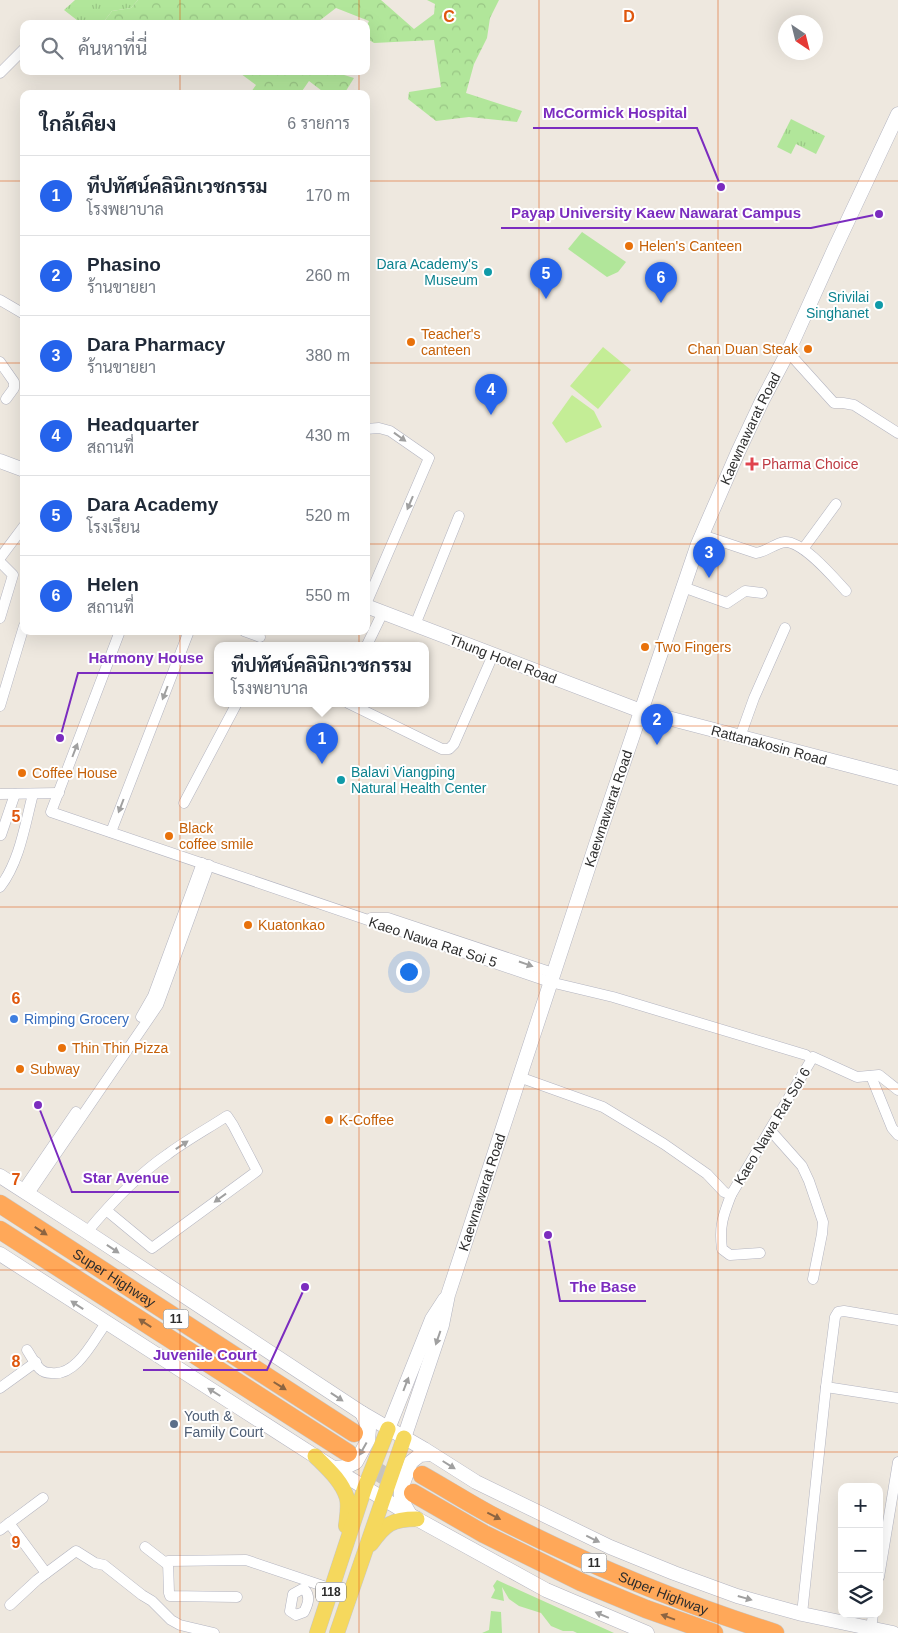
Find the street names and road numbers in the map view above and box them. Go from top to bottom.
street label: Kaewnawarat Road [717,370,784,487]
street label: Thung Hotel Road [447,631,559,687]
street label: Rattanakosin Road [709,722,829,768]
street label: Kaewnawarat Road [581,748,635,869]
street label: Kaeo Nawa Rat Soi 5 [367,914,499,970]
street label: Kaeo Nawa Rat Soi 6 [731,1064,813,1187]
street label: Kaewnawarat Road [455,1132,508,1253]
street label: Super Highway [70,1245,158,1310]
road number: 11 [164,1310,188,1328]
road number: 11 [582,1554,606,1572]
street label: Super Highway [616,1568,710,1618]
road number: 118 [316,1582,346,1601]

